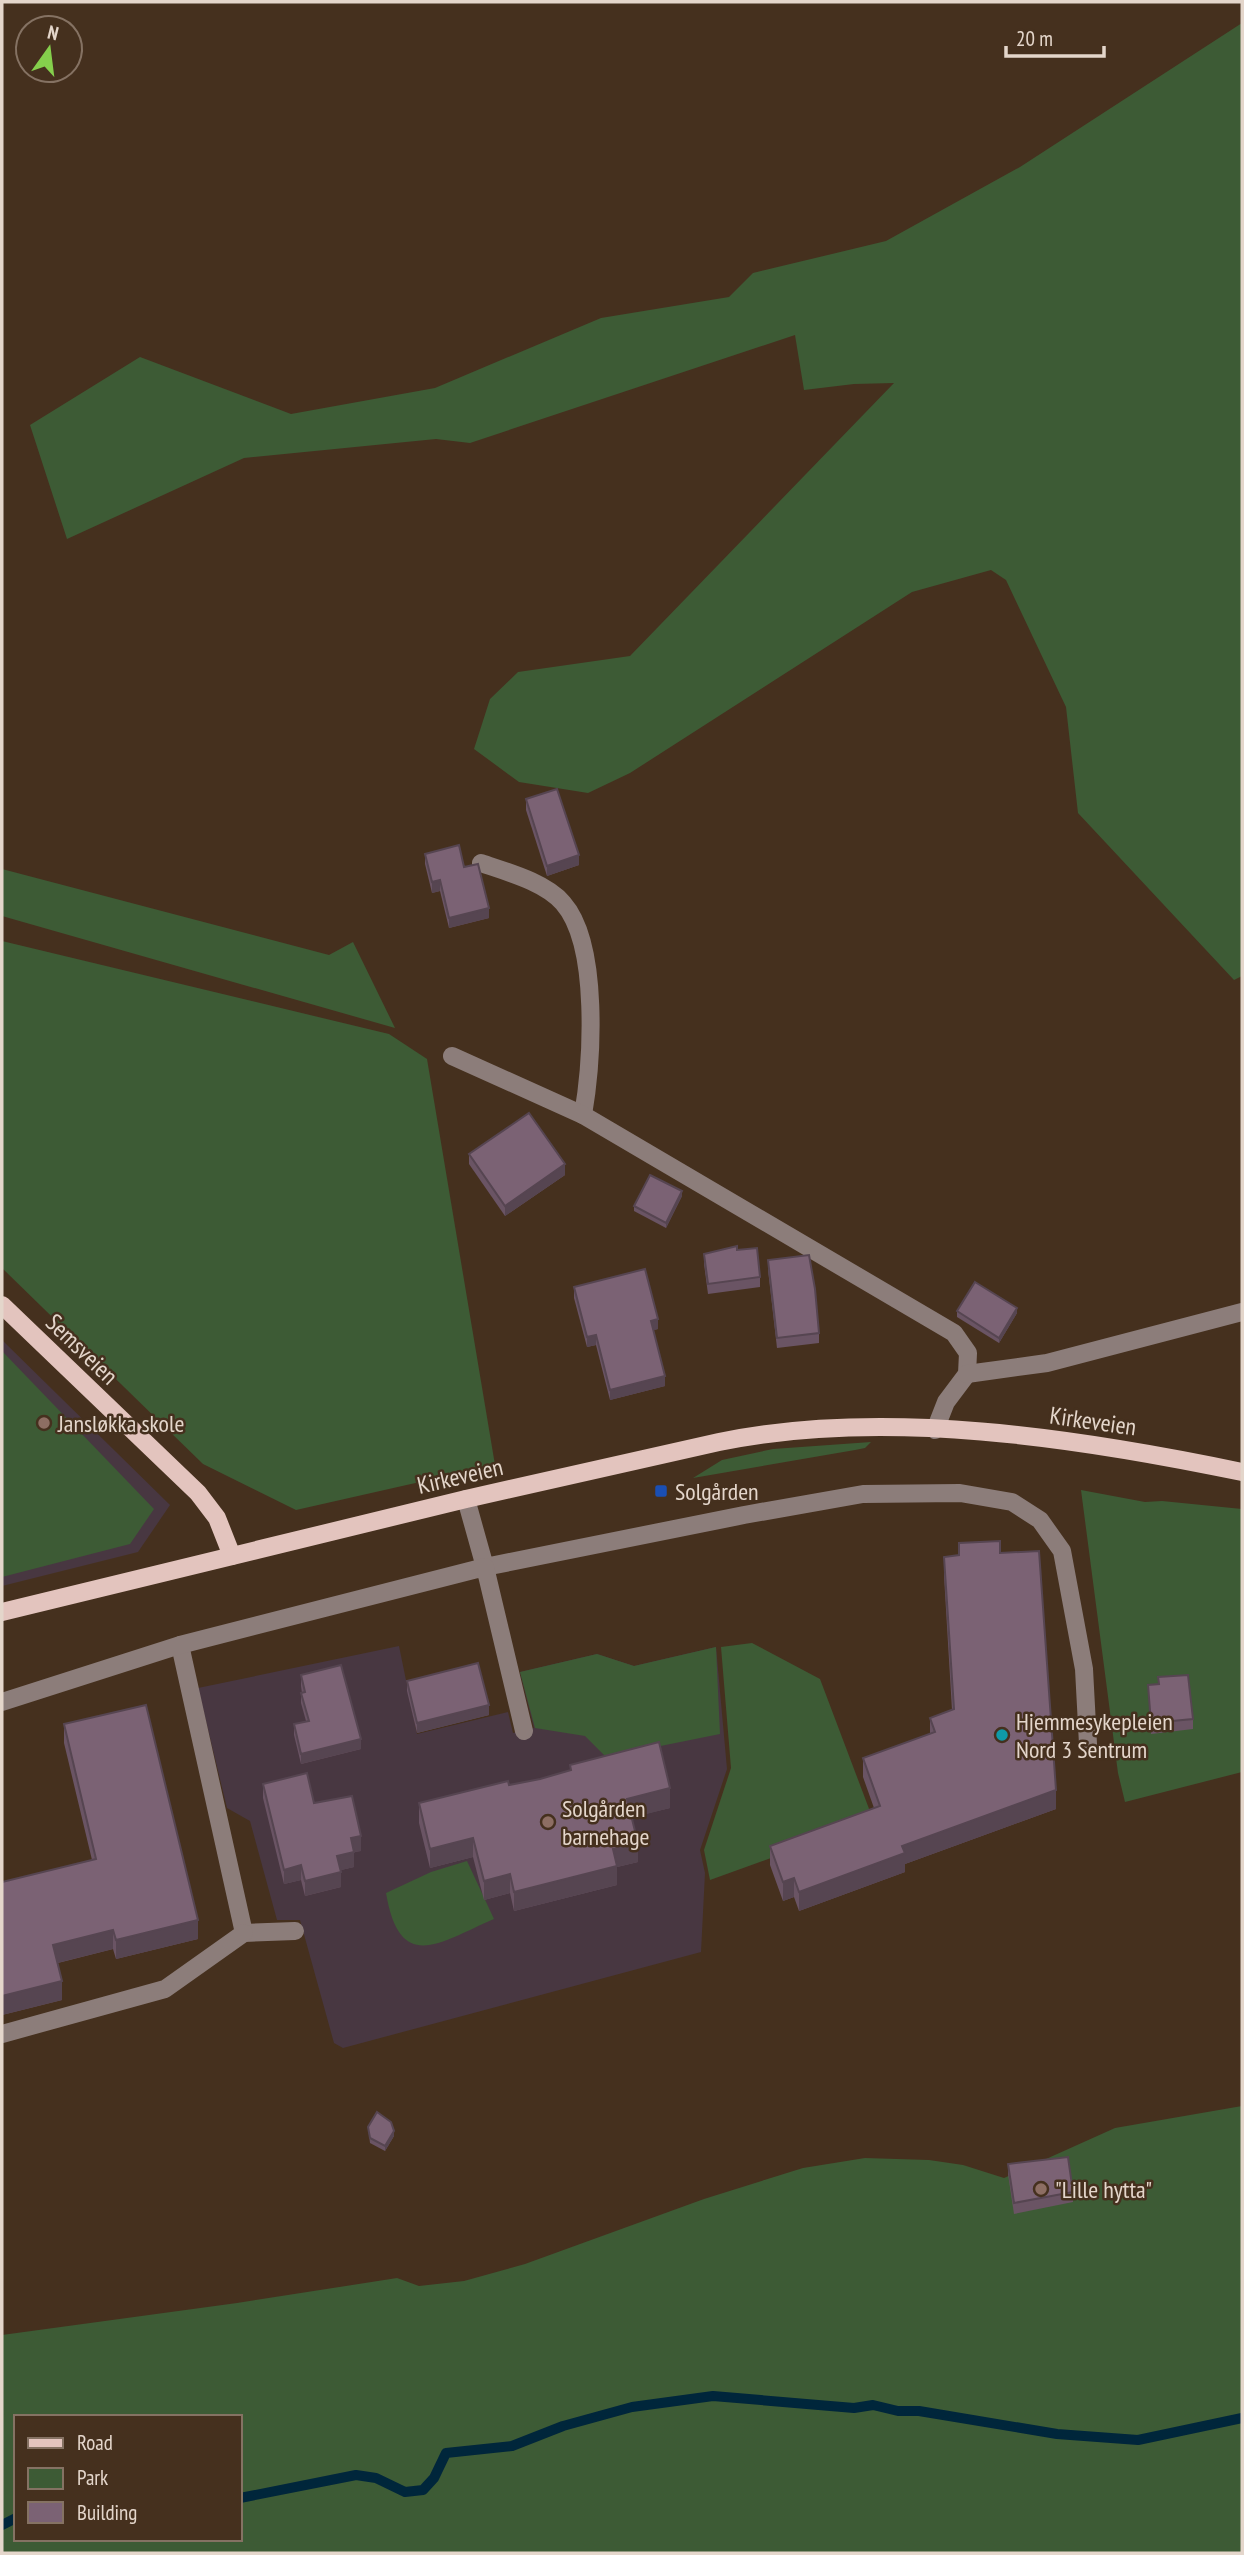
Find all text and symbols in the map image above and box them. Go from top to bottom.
north arrow [14,14,84,84]
scale bar [1006,14,1104,58]
text: N [45,20,61,45]
text: 20 m [1016,25,1053,52]
street label: Semsveien [39,1307,125,1391]
street label: Kirkeveien [1048,1400,1138,1442]
place label: Jansløkka skole [57,1408,184,1439]
marker: Jansløkka skole [36,1415,52,1431]
street label: Kirkeveien [414,1451,506,1501]
place label: Solgården [675,1476,759,1507]
marker: Solgården [653,1483,669,1499]
place label: Hjemmesykepleien Nord 3 Sentrum [1016,1706,1173,1765]
marker: Hjemmesykepleien Nord 3 Sentrum [994,1727,1010,1743]
place label: Solgården barnehage [562,1793,649,1852]
marker: Solgården barnehage [540,1814,556,1830]
place label: "Lille hytta" [1055,2174,1152,2205]
marker: "Lille hytta" [1033,2181,1049,2197]
legend [14,2415,242,2541]
text: Road [77,2429,113,2456]
text: Park [77,2464,108,2491]
text: Building [77,2499,137,2526]

